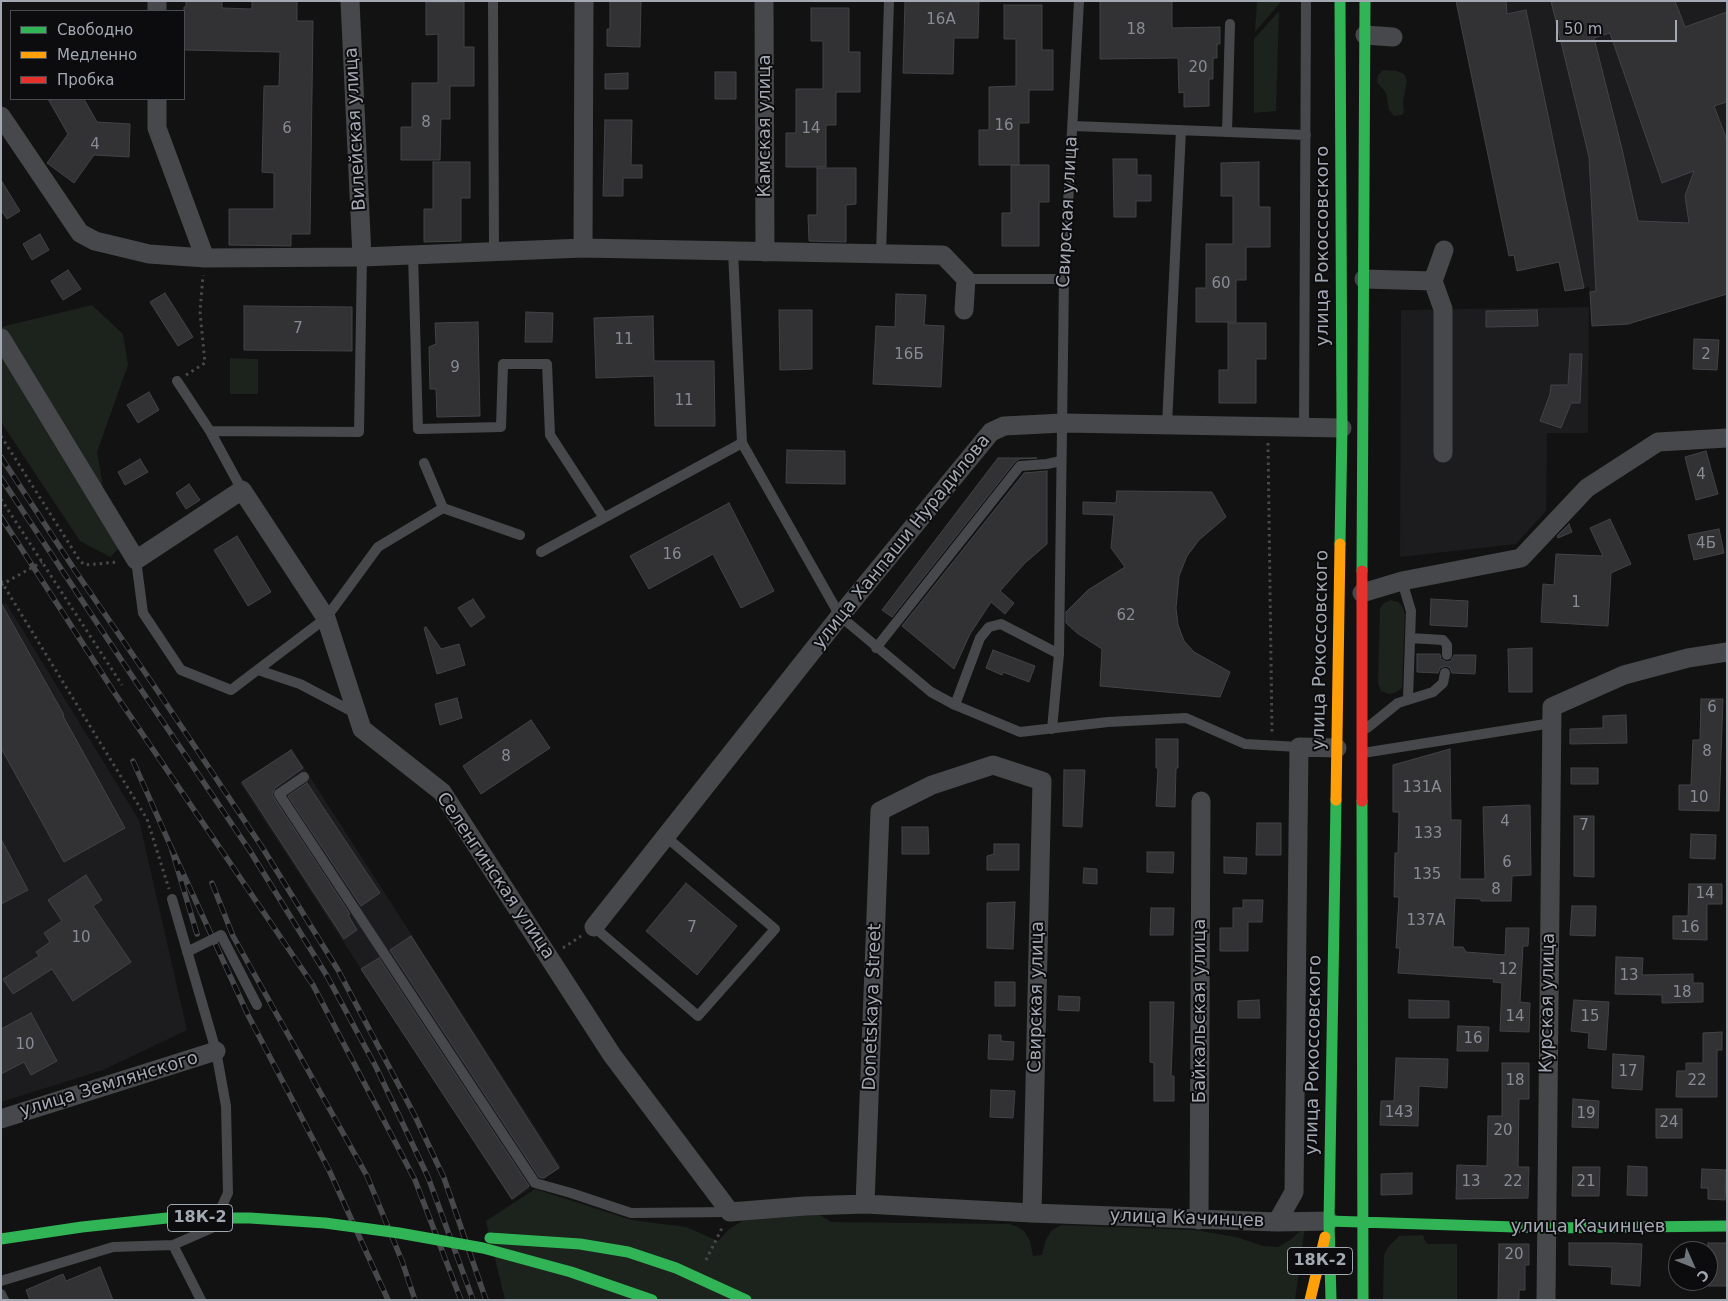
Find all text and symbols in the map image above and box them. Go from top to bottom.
legend [10,10,185,100]
scale bar [1558,10,1679,42]
house number: 16А [926,11,956,29]
text: 50 m [1564,20,1602,38]
text: Свободно [57,21,133,39]
house number: 18 [1126,21,1146,39]
text: Медленно [57,46,137,64]
street label: Вилейская улица [341,47,371,211]
street label: Камская улица [754,55,776,197]
house number: 20 [1188,59,1208,77]
text: Пробка [57,71,114,89]
house number: 8 [421,114,431,132]
house number: 16 [994,117,1014,135]
house number: 6 [282,120,292,138]
house number: 14 [801,120,821,138]
house number: 4 [90,136,100,154]
street label: Свирская улица [1053,136,1083,288]
street label: улица Рокоссовского [1312,146,1334,346]
house number: 60 [1211,275,1231,293]
house number: 7 [293,320,303,338]
house number: 11 [614,331,634,349]
house number: 16Б [894,346,924,364]
house number: 2 [1701,346,1711,364]
house number: 9 [450,359,460,377]
house number: 11 [674,392,694,410]
street label: улица Ханпаши Нурадилова [809,430,995,654]
house number: 4 [1696,466,1706,484]
house number: 4Б [1696,535,1716,553]
house number: 16 [662,546,682,564]
street label: улица Рокоссовского [1308,550,1334,750]
house number: 1 [1571,594,1581,612]
house number: 62 [1116,607,1136,625]
house number: 6 [1707,699,1717,717]
house number: 8 [1702,743,1712,761]
house number: 8 [501,748,511,766]
house number: 131А [1403,779,1441,797]
street label: Селенгинская улица [431,789,559,963]
house number: 10 [1689,789,1709,807]
house number: 4 [1500,813,1510,831]
house number: 7 [1579,817,1589,835]
house number: 133 [1414,825,1442,843]
house number: 6 [1502,854,1512,872]
house number: 135 [1413,866,1441,884]
house number: 8 [1491,881,1501,899]
house number: 14 [1695,885,1715,903]
house number: 137А [1407,912,1445,930]
house number: 7 [687,919,697,937]
street label: Байкальская улица [1189,919,1211,1103]
house number: 16 [1680,919,1700,937]
street label: Свирская улица [1025,921,1049,1073]
street label: Donetskaya Street [859,923,887,1091]
house number: 10 [71,929,91,947]
street label: Курская улица [1536,933,1560,1073]
street label: улица Рокоссовского [1301,955,1327,1155]
house number: 12 [1498,961,1518,979]
house number: 13 [1619,967,1639,985]
house number: 18 [1672,984,1692,1002]
house number: 14 [1505,1008,1525,1026]
house number: 15 [1580,1008,1600,1026]
house number: 16 [1463,1030,1483,1048]
house number: 10 [15,1036,35,1054]
street label: улица Землянского [17,1048,201,1122]
house number: 17 [1618,1063,1638,1081]
house number: 18 [1505,1072,1525,1090]
house number: 22 [1687,1072,1707,1090]
house number: 143 [1385,1104,1413,1122]
house number: 19 [1576,1105,1596,1123]
house number: 24 [1659,1114,1679,1132]
house number: 20 [1493,1122,1513,1140]
house number: 13 [1461,1173,1481,1191]
house number: 22 [1503,1173,1523,1191]
house number: 21 [1576,1173,1596,1191]
road number: 18К-2 [168,1204,232,1232]
street label: улица Качинцев [1109,1206,1265,1232]
street label: улица Качинцев [1511,1216,1665,1238]
north arrow [1668,1241,1718,1291]
house number: 20 [1504,1246,1524,1264]
road number: 18К-2 [1288,1248,1352,1274]
text: С [1694,1266,1712,1285]

